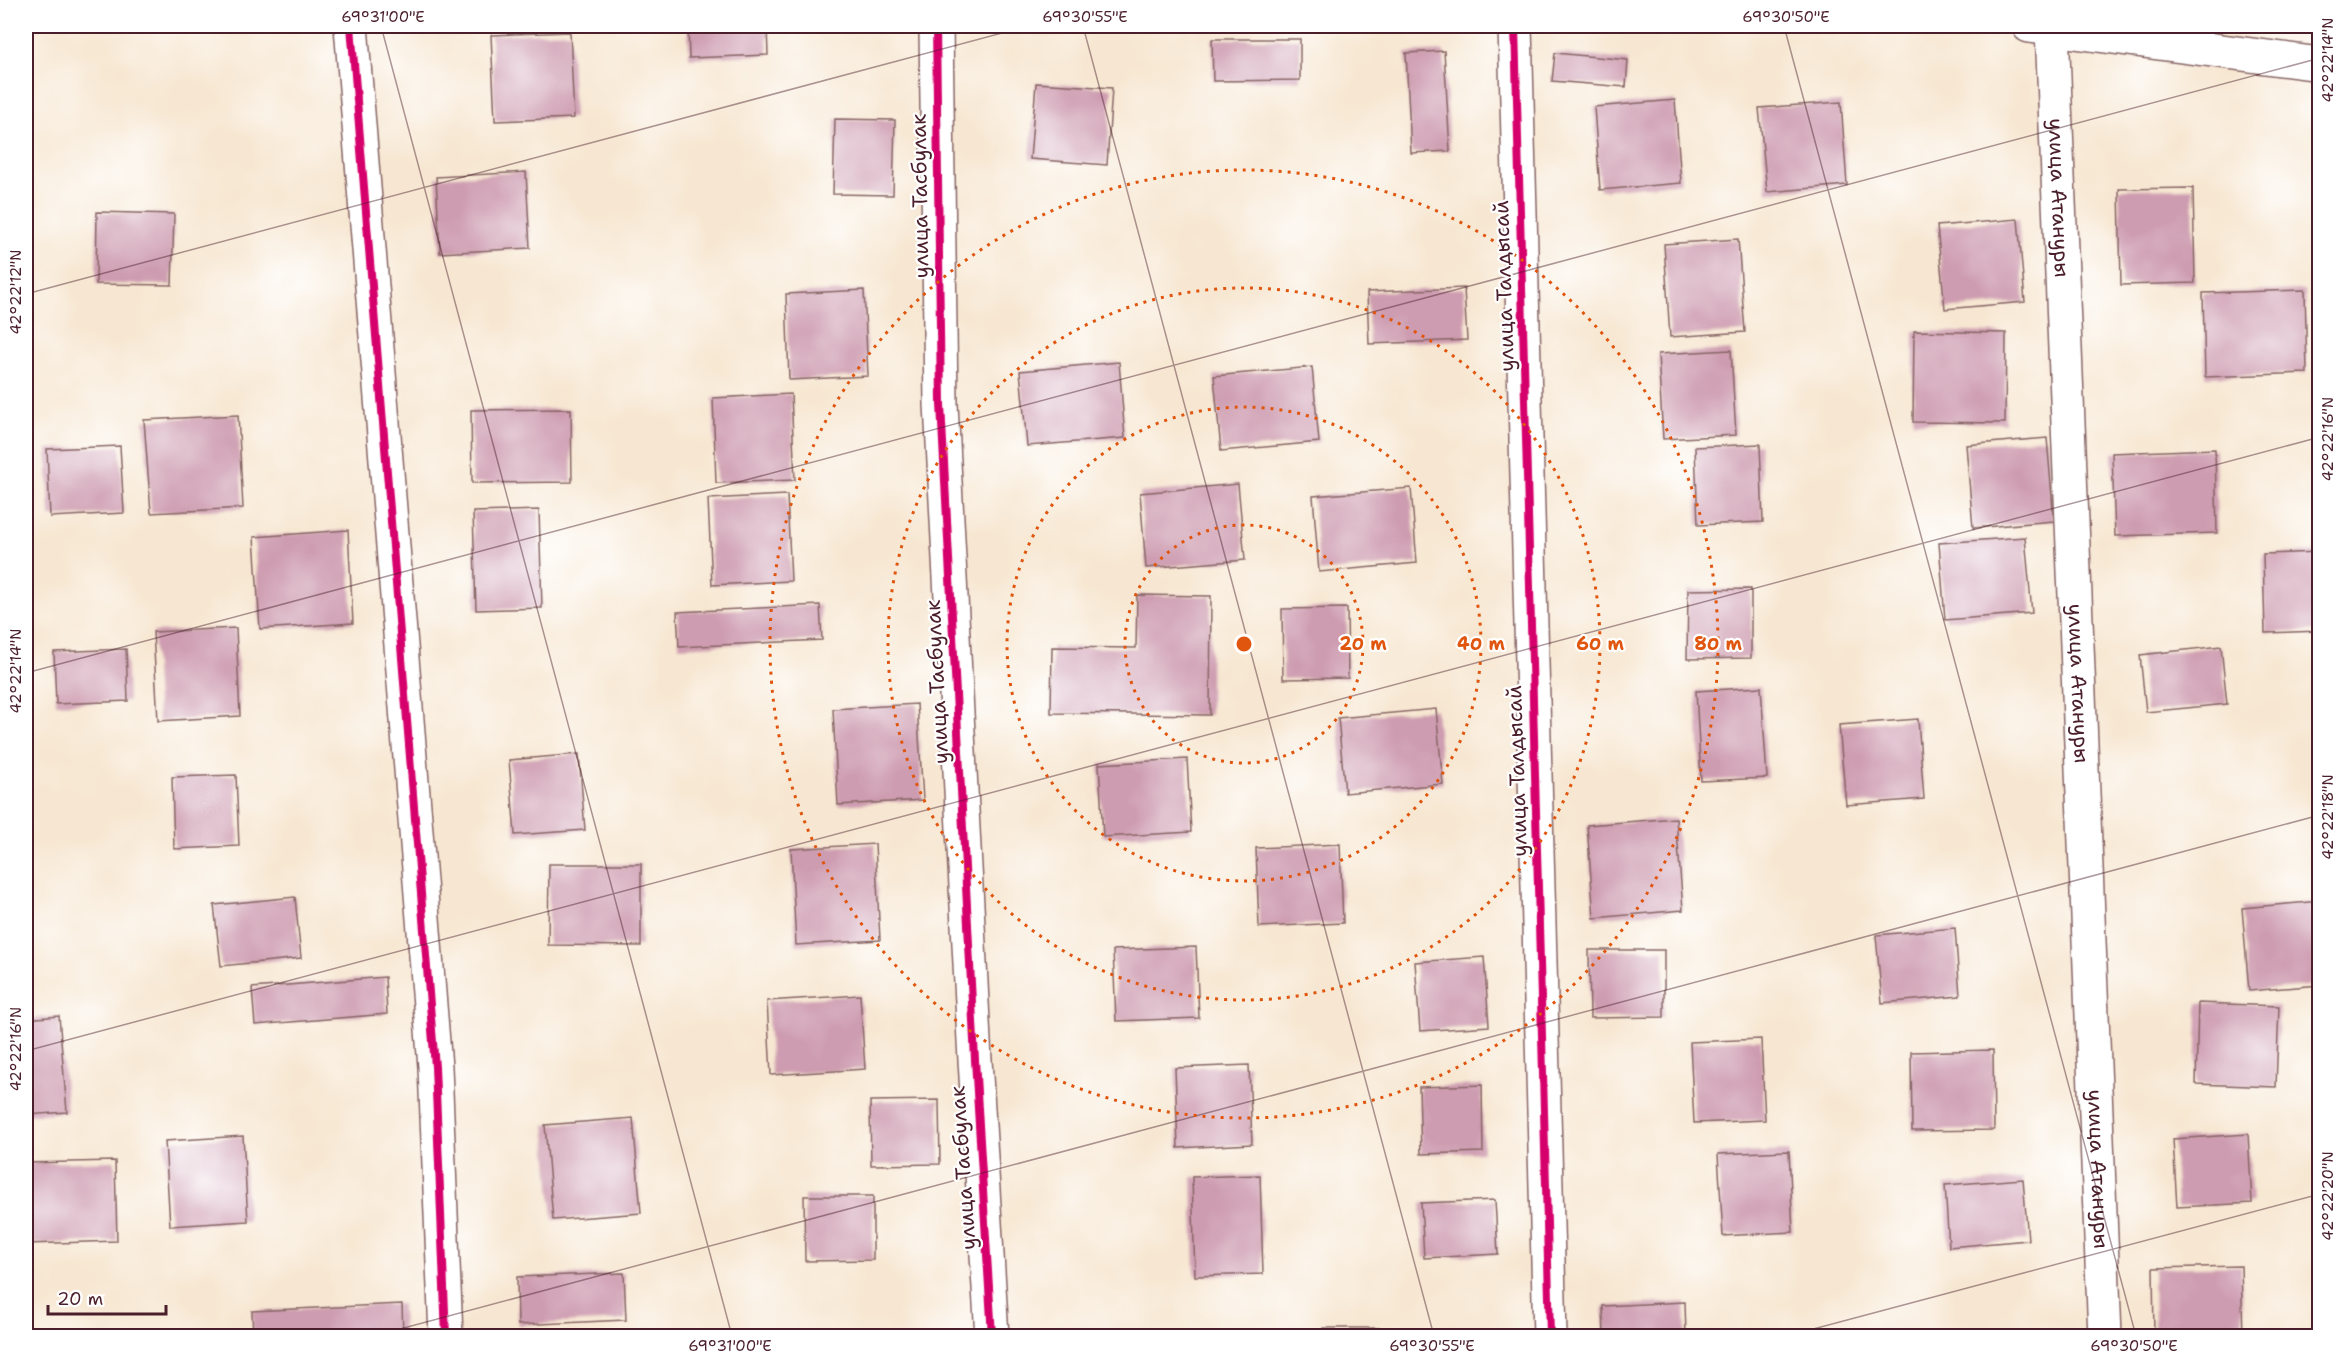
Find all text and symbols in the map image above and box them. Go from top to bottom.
text: 69°31'00"E [341,7,425,27]
text: 69°30'55"E [1042,7,1128,27]
text: 69°30'50"E [1742,7,1830,27]
text: 42°22'14"N [2318,18,2338,102]
street label: улица Тасбулак [905,113,935,279]
street label: улица Атануры [2042,118,2076,278]
street label: улица Талдысай [1487,200,1521,372]
text: 42°22'12"N [6,250,26,334]
text: 42°22'16"N [2318,397,2338,481]
street label: улица Тасбулак [919,599,955,765]
street label: улица Атануры [2061,603,2096,764]
text: 42°22'14"N [6,629,26,713]
text: 20 m [1339,632,1387,656]
text: 40 m [1457,632,1505,656]
text: 60 m [1576,632,1624,656]
text: 80 m [1694,632,1742,656]
centre of rings [1234,634,1254,654]
street label: улица Талдысай [1500,685,1534,857]
text: 42°22'18"N [2318,774,2338,860]
text: 42°22'16"N [6,1007,26,1091]
street label: улица Тасбулак [943,1085,983,1251]
street label: улица Атануры [2081,1089,2115,1249]
text: 42°22'20"N [2318,1151,2338,1241]
scale bar [48,1278,166,1316]
text: 20 m [57,1287,103,1311]
text: 69°31'00"E [688,1336,772,1356]
text: 69°30'55"E [1389,1336,1475,1356]
text: 69°30'50"E [2090,1336,2178,1356]

